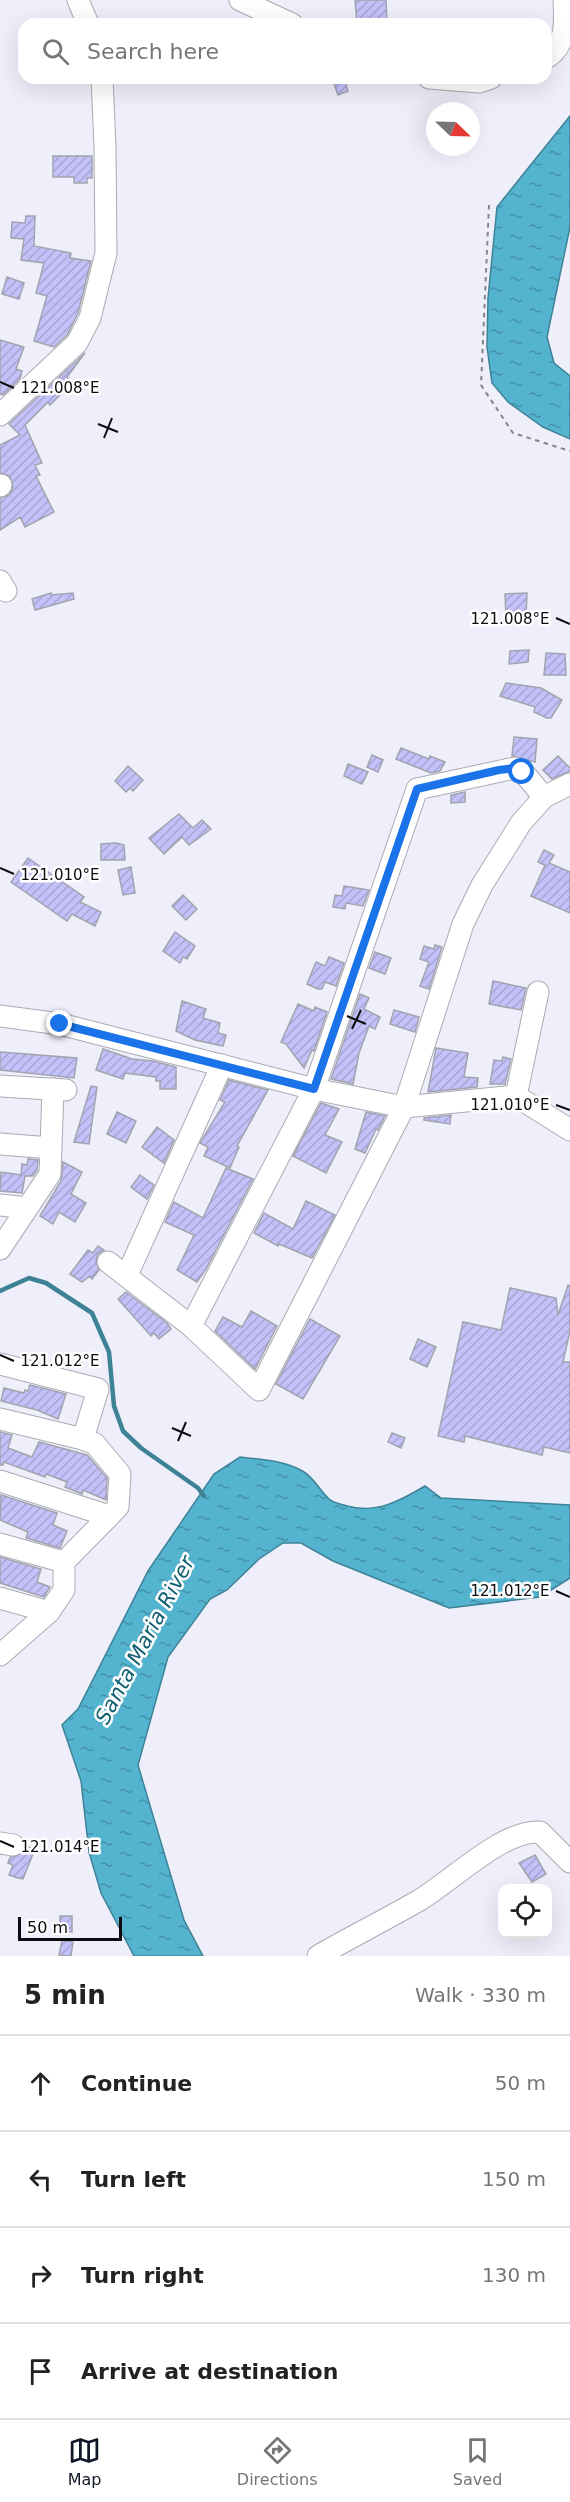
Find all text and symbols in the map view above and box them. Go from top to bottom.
search box [18,18,552,84]
icon: search [39,35,72,68]
text: Search here [87,39,219,64]
north arrow [426,102,480,156]
text: 121.008°E [20,379,100,397]
text: 121.008°E [470,610,550,628]
route start [508,758,534,784]
text: 121.010°E [20,866,100,884]
route end [46,1010,72,1036]
text: 121.010°E [470,1096,550,1114]
text: 121.012°E [20,1352,100,1370]
water label: Santa Maria River [91,1551,200,1728]
text: 121.012°E [470,1582,550,1600]
text: 121.014°E [20,1838,100,1856]
map controls [498,1884,552,1938]
button: locate [498,1884,552,1938]
scale bar [18,1914,122,1942]
text: 50 m [27,1918,68,1937]
text: 5 min [24,1980,106,2010]
text: Walk · 330 m [415,1983,546,2007]
icon: ahead [24,2067,57,2100]
text: Continue [81,2071,192,2096]
text: 50 m [495,2071,546,2095]
icon: left [24,2163,57,2196]
text: Turn left [81,2167,186,2192]
text: 150 m [482,2167,546,2191]
icon: right [24,2259,57,2292]
text: Turn right [81,2263,204,2288]
text: 130 m [482,2263,546,2287]
icon: arrive [24,2355,57,2388]
text: Arrive at destination [81,2359,338,2384]
tab: Map [68,2434,101,2489]
tab: Directions [237,2434,317,2489]
tab: Saved [453,2434,502,2489]

